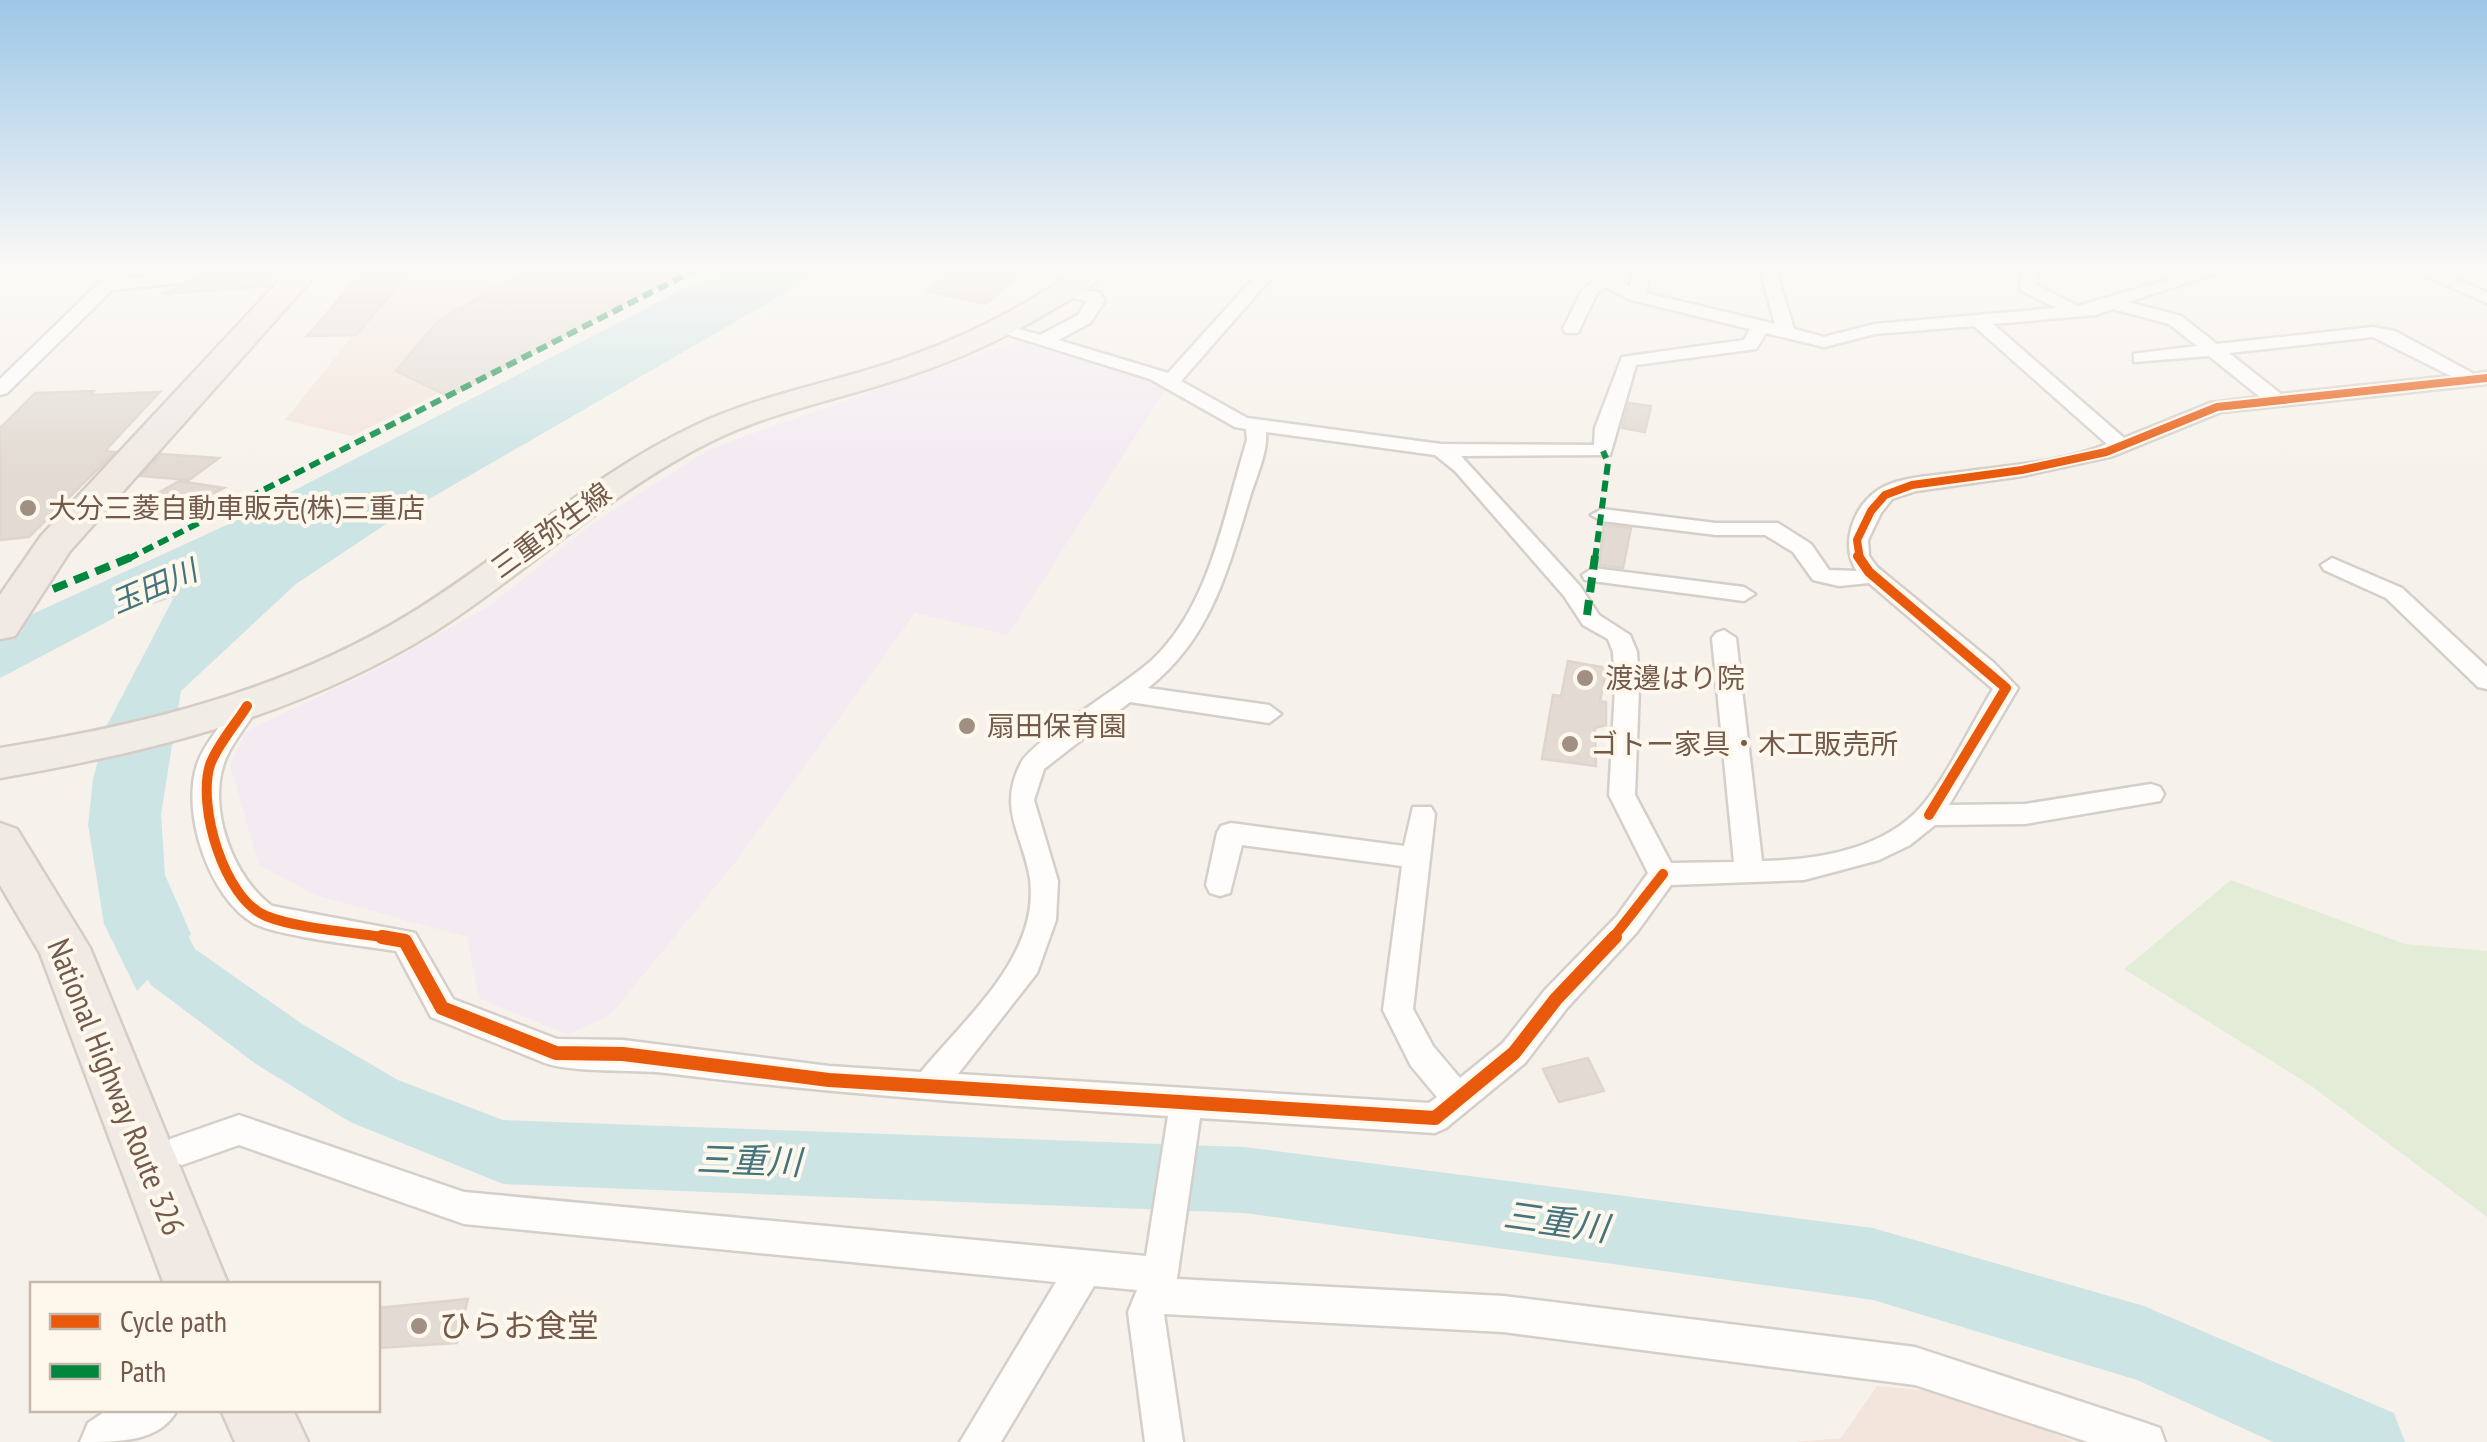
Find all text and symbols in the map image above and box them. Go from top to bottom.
street label: 三重弥生線 [483,473,618,586]
place label: 大分三菱自動車販売(株)三重店 [48,489,425,526]
marker: 大分三菱自動車販売(株)三重店 [17,497,39,519]
water label: 玉田川 [104,549,205,621]
place label: 渡邊はり院 [1605,659,1745,696]
marker: 渡邊はり院 [1574,667,1596,689]
place label: 扇田保育園 [987,707,1127,744]
marker: 扇田保育園 [956,715,978,737]
place label: ゴトー家具・木工販売所 [1590,725,1898,762]
marker: ゴトー家具・木工販売所 [1559,733,1581,755]
street label: National Highway Route 326 [38,932,196,1241]
water label: 三重川 [696,1135,806,1185]
water label: 三重川 [1501,1191,1615,1252]
legend [30,1282,380,1412]
text: Cycle path [120,1301,227,1340]
place label: ひらお食堂 [439,1304,599,1346]
marker: ひらお食堂 [408,1315,430,1337]
text: Path [120,1351,166,1390]

